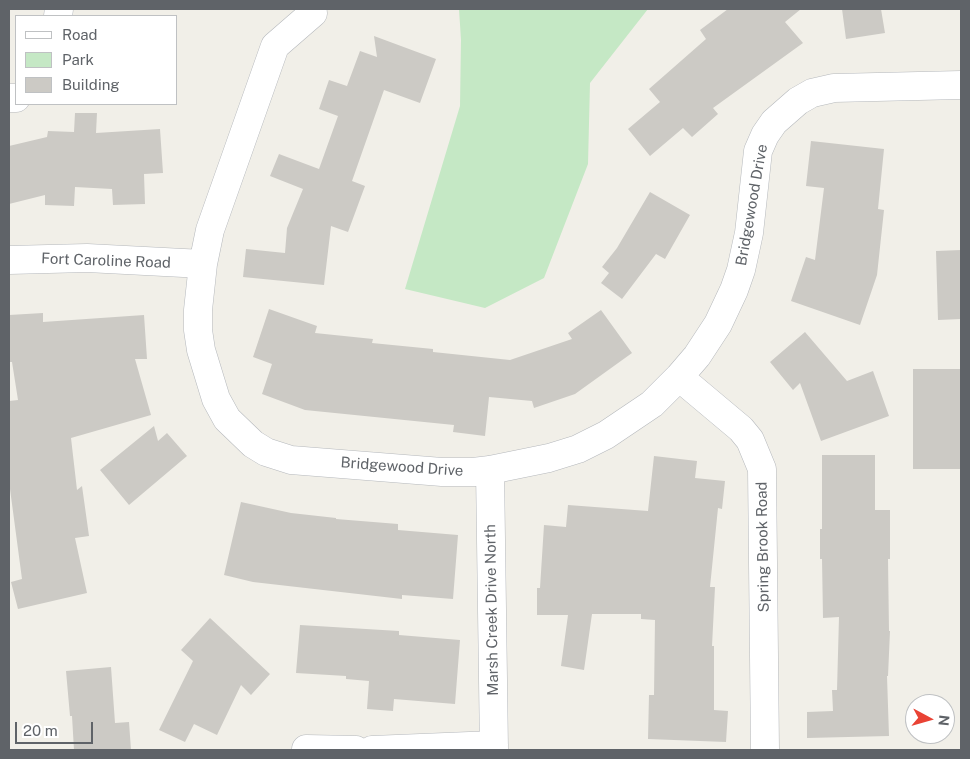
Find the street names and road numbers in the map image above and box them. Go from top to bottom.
street label: Bridgewood Drive [732,143,772,267]
street label: Fort Caroline Road [41,250,171,272]
street label: Bridgewood Drive [340,454,464,480]
street label: Spring Brook Road [753,482,773,612]
street label: Marsh Creek Drive North [482,524,502,696]

